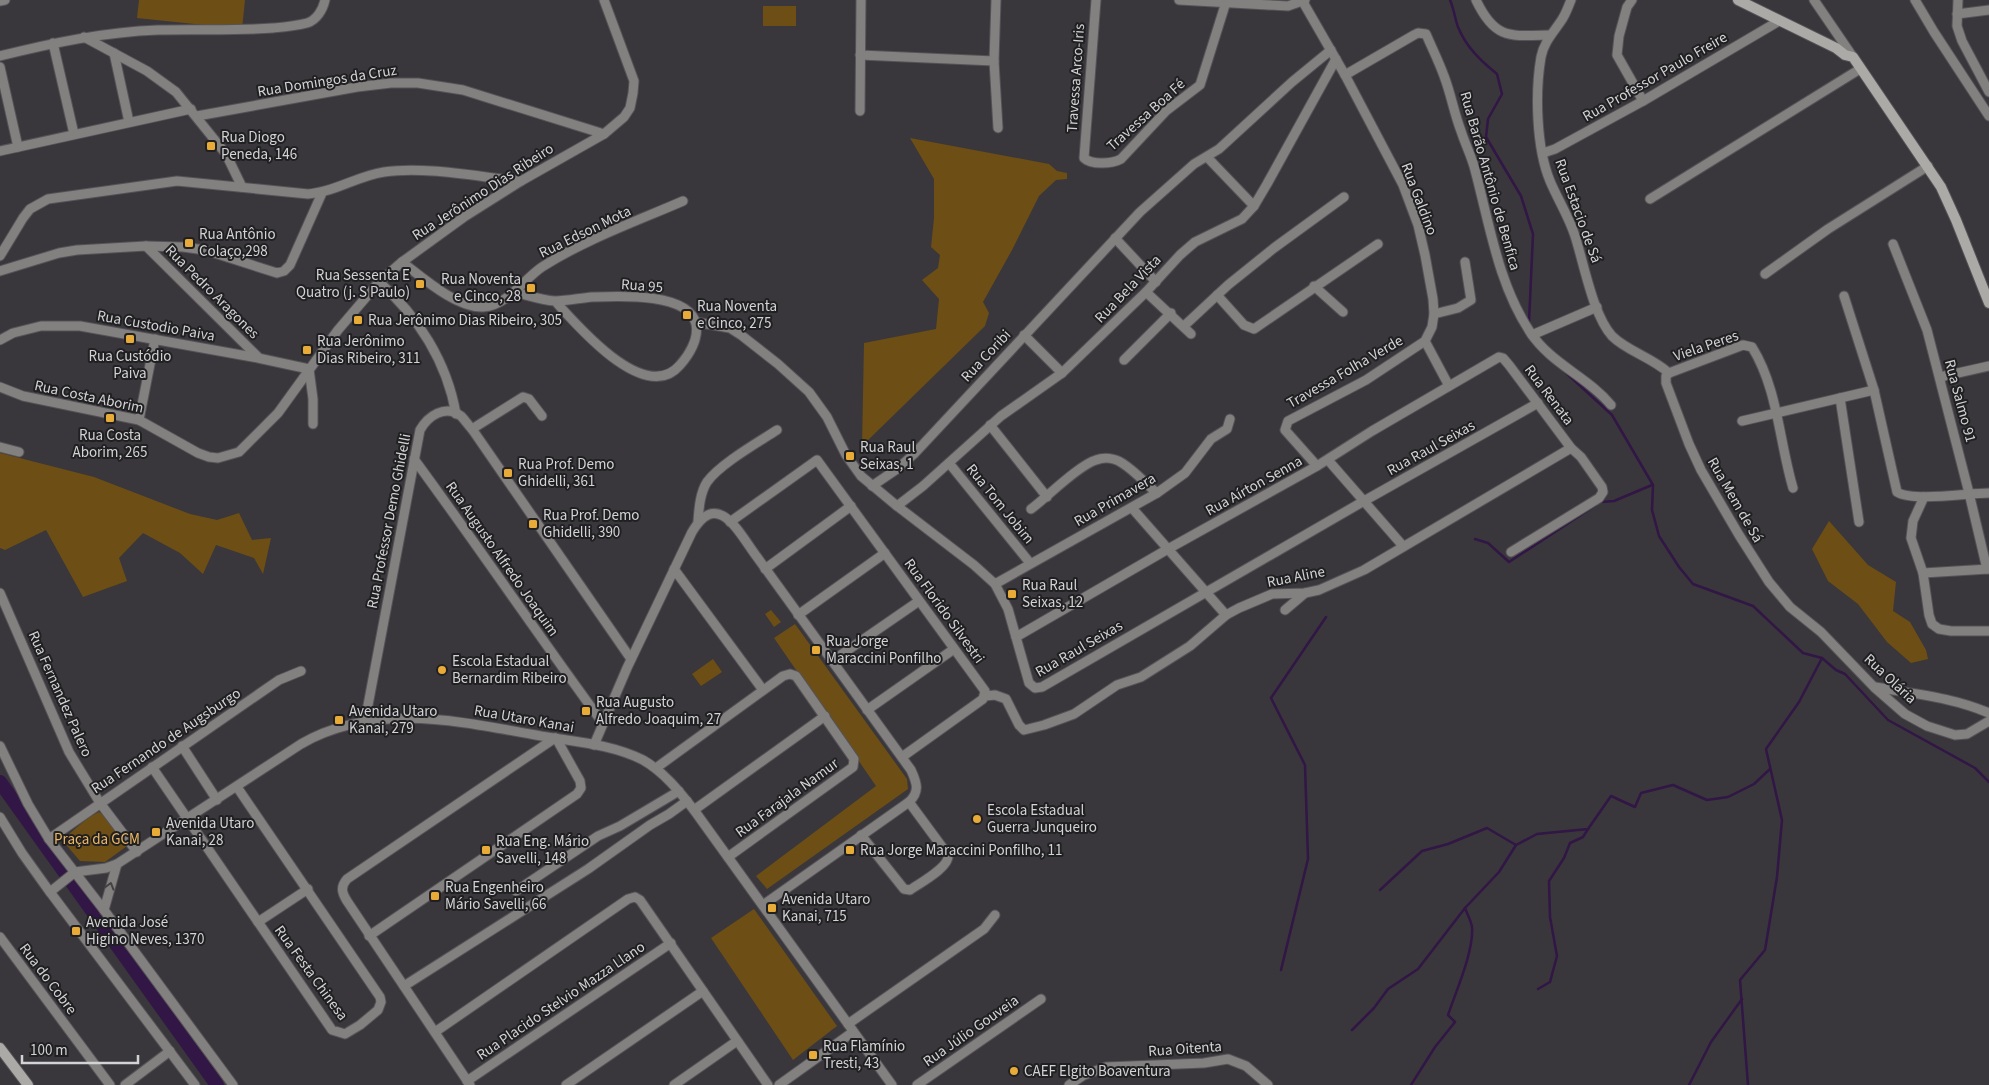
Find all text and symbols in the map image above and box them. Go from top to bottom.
street label: Travessa Arco-Iris [1062,23,1090,133]
street label: Rua Professor Paulo Freire [1579,27,1731,127]
street label: Rua Domingos da Cruz [256,60,398,102]
street label: Travessa Boa Fé [1102,74,1190,156]
street label: Rua Barão Antônio de Benfica [1454,89,1526,273]
place label: Rua Diogo Peneda, 146 [221,127,297,165]
street label: Rua Jerônimo Dias Ribeiro [408,138,558,246]
marker: Rua Diogo Peneda, 146 [205,140,217,152]
street label: Rua Estacio de Sá [1549,156,1607,266]
street label: Rua Galdino [1396,160,1442,238]
street label: Rua Edson Mota [535,201,635,263]
place label: Rua Antônio Colaço,298 [199,224,276,262]
marker: Rua Antônio Colaço,298 [183,237,195,249]
street label: Rua Pedro Aragones [160,240,264,344]
street label: Rua Bela Vista [1090,250,1166,328]
place label: Rua Sessenta E Quatro (j. S Paulo) [296,265,410,303]
place label: Rua Noventa e Cinco, 28 [441,269,521,307]
street label: Rua 95 [620,274,664,298]
marker: Rua Sessenta E Quatro (j. S Paulo) [414,278,426,290]
marker: Rua Noventa e Cinco, 28 [525,282,537,294]
place label: Rua Noventa e Cinco, 275 [697,296,777,334]
street label: Rua Custodio Paiva [95,305,217,347]
marker: Rua Noventa e Cinco, 275 [681,309,693,321]
place label: Rua Jerônimo Dias Ribeiro, 305 [368,310,562,331]
marker: Rua Jerônimo Dias Ribeiro, 305 [352,314,364,326]
street label: Rua Coribi [956,325,1016,387]
street label: Viela Peres [1671,325,1741,367]
street label: Travessa Folha Verde [1283,330,1407,414]
place label: Rua Jerônimo Dias Ribeiro, 311 [317,331,421,369]
marker: Rua Custódio Paiva [124,333,136,345]
marker: Rua Jerônimo Dias Ribeiro, 311 [301,344,313,356]
place label: Rua Custódio Paiva [89,346,171,384]
street label: Rua Salmo 91 [1939,357,1981,445]
street label: Rua Renata [1519,360,1579,430]
street label: Rua Costa Aborim [32,375,146,419]
marker: Rua Costa Aborim, 265 [104,412,116,424]
street label: Rua Raul Seixas [1383,415,1479,481]
place label: Rua Costa Aborim, 265 [72,425,148,463]
street label: Rua Professor Demo Ghidelli [362,432,416,610]
place label: Rua Raul Seixas, 1 [860,437,915,475]
marker: Rua Raul Seixas, 1 [844,450,856,462]
street label: Rua Aírton Senna [1202,451,1306,521]
street label: Rua Mem de Sá [1702,453,1768,547]
place label: Rua Prof. Demo Ghidelli, 361 [518,454,615,492]
street label: Rua Tom Jobim [961,459,1039,549]
marker: Rua Prof. Demo Ghidelli, 361 [502,467,514,479]
street label: Rua Primavera [1070,468,1160,532]
street label: Rua Augusto Alfredo Joaquim [440,477,564,641]
place label: Rua Prof. Demo Ghidelli, 390 [543,505,640,543]
marker: Rua Prof. Demo Ghidelli, 390 [527,518,539,530]
street label: Rua Florido Silvestri [899,554,989,668]
street label: Rua Aline [1265,561,1327,593]
place label: Rua Raul Seixas, 12 [1022,575,1083,613]
marker: Rua Raul Seixas, 12 [1006,588,1018,600]
street label: Rua Raul Seixas [1031,615,1127,683]
street label: Rua Fernandez Palero [23,628,97,760]
place label: Rua Jorge Maraccini Ponfilho [826,631,941,669]
marker: Rua Jorge Maraccini Ponfilho [810,644,822,656]
street label: Rua Olária [1859,649,1921,709]
place label: Escola Estadual Bernardim Ribeiro [452,651,567,689]
marker: Escola Estadual Bernardim Ribeiro [436,664,448,676]
street label: Rua Fernando de Augsburgo [87,683,245,799]
place label: Rua Augusto Alfredo Joaquim, 27 [596,692,721,730]
street label: Rua Utaro Kanai [472,700,576,738]
place label: Avenida Utaro Kanai, 279 [349,701,437,739]
marker: Rua Augusto Alfredo Joaquim, 27 [580,705,592,717]
marker: Avenida Utaro Kanai, 279 [333,714,345,726]
street label: Rua Farajala Namur [731,753,844,843]
place label: Escola Estadual Guerra Junqueiro [987,800,1097,838]
place label: Avenida Utaro Kanai, 28 [166,813,254,851]
marker: Escola Estadual Guerra Junqueiro [971,813,983,825]
marker: Avenida Utaro Kanai, 28 [150,826,162,838]
park label: Praça da GCM [54,829,140,850]
place label: Rua Eng. Mário Savelli, 148 [496,831,589,869]
place label: Rua Jorge Maraccini Ponfilho, 11 [860,840,1062,861]
marker: Rua Eng. Mário Savelli, 148 [480,844,492,856]
marker: Rua Jorge Maraccini Ponfilho, 11 [844,844,856,856]
place label: Rua Engenheiro Mário Savelli, 66 [445,877,546,915]
one-way arrow [104,883,114,891]
place label: Avenida Utaro Kanai, 715 [782,889,870,927]
marker: Rua Engenheiro Mário Savelli, 66 [429,890,441,902]
marker: Avenida Utaro Kanai, 715 [766,902,778,914]
place label: Avenida José Higino Neves, 1370 [86,912,205,950]
street label: Rua Festa Chinesa [269,921,353,1025]
marker: Avenida José Higino Neves, 1370 [70,925,82,937]
street label: Rua Placido Stelvio Mazza Llano [473,937,649,1065]
street label: Rua do Cobre [14,939,82,1019]
street label: Rua Júlio Gouveia [919,990,1023,1072]
scale bar [22,1032,139,1064]
place label: Rua Flamínio Tresti, 43 [823,1036,905,1074]
street label: Rua Oitenta [1147,1036,1223,1062]
text: 100 m [30,1040,68,1061]
marker: Rua Flamínio Tresti, 43 [807,1049,819,1061]
place label: CAEF Elgito Boaventura [1024,1061,1171,1082]
marker: CAEF Elgito Boaventura [1008,1065,1020,1077]

